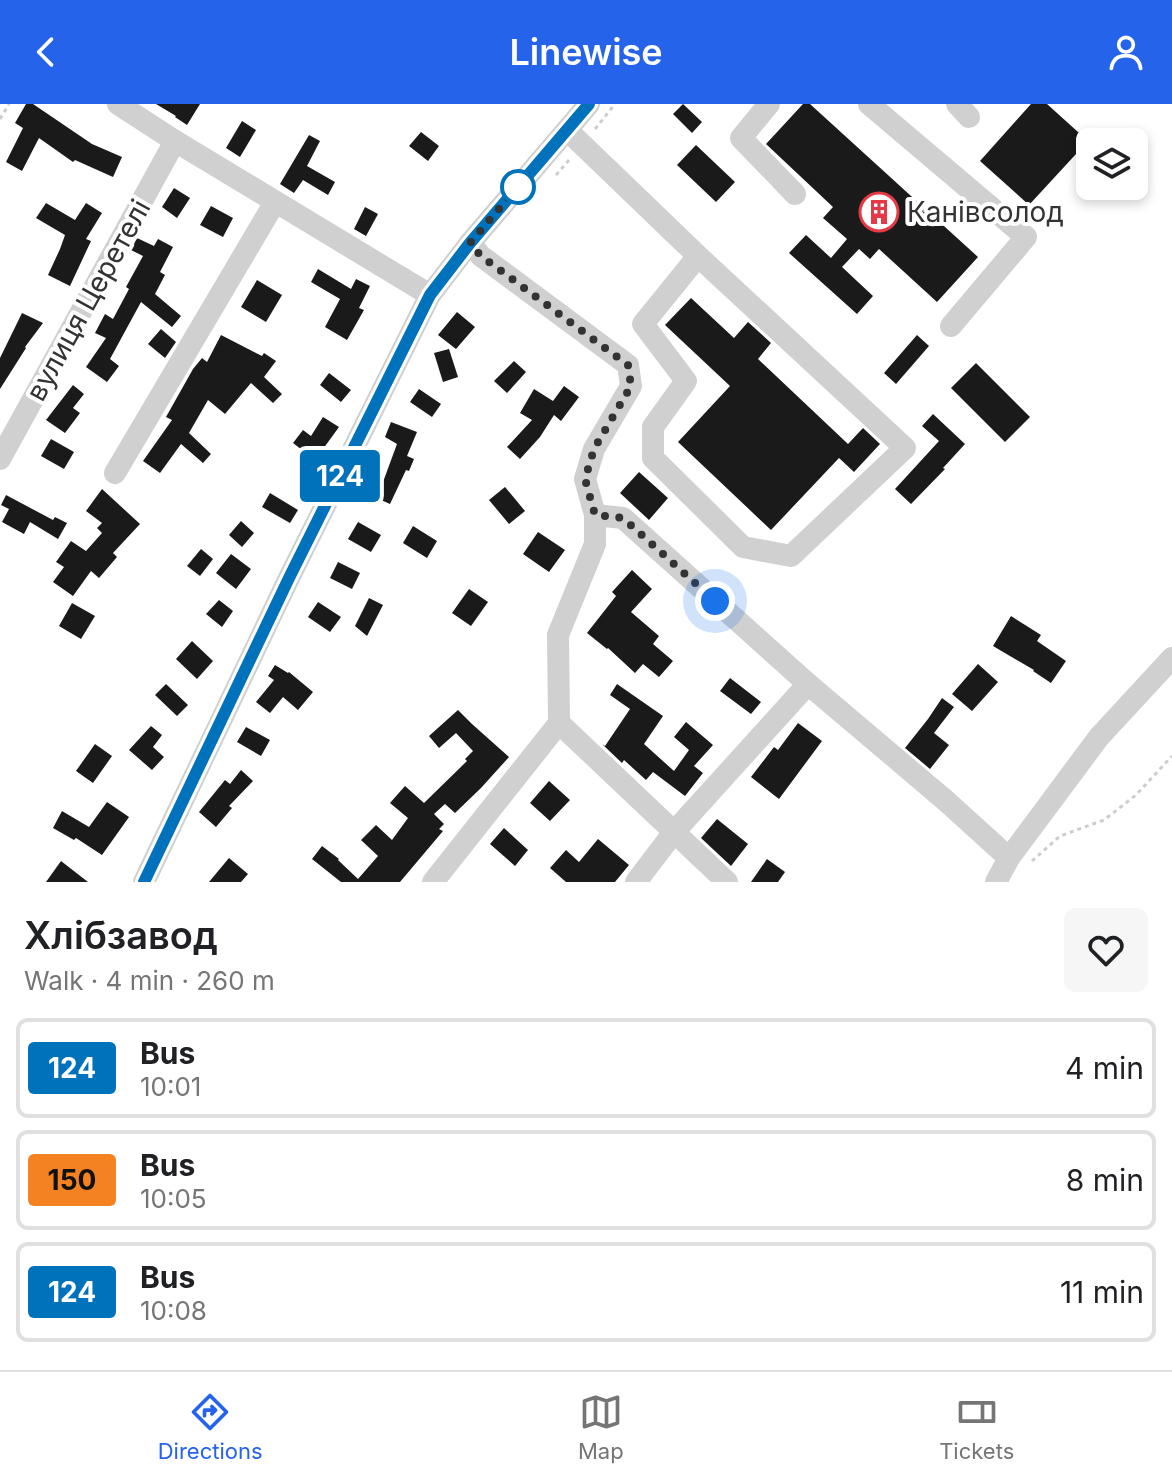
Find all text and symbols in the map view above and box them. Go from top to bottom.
icon: back [24,30,68,74]
text: Linewise [509,30,663,74]
icon: person [1104,30,1148,74]
map controls [1076,128,1148,200]
button: layers [1076,128,1148,200]
unlabelled marker [501,170,535,204]
building icon: Канівсолод [858,191,900,233]
street label: вулиця Церетелі [19,193,157,407]
place label: Канівсолод [907,195,1064,229]
line badge: 124 [294,450,386,502]
text: 124 [316,459,364,493]
your location [695,581,735,621]
button: heart [1064,908,1148,992]
text: Хлібзавод [24,912,218,958]
text: Walk · 4 min · 260 m [24,965,275,996]
text: Bus [140,1035,195,1071]
text: 4 min [1065,1050,1144,1086]
text: 124 [48,1051,96,1085]
text: 10:01 [140,1071,201,1102]
text: Bus [140,1147,195,1183]
text: 8 min [1066,1162,1144,1198]
text: 150 [48,1163,96,1197]
text: 10:05 [140,1183,207,1214]
text: Bus [140,1259,195,1295]
text: 11 min [1060,1274,1144,1310]
text: 124 [48,1275,96,1309]
text: 10:08 [140,1295,207,1326]
tab: Directions [158,1390,263,1464]
tab: Map [578,1390,624,1464]
tab: Tickets [939,1390,1014,1464]

